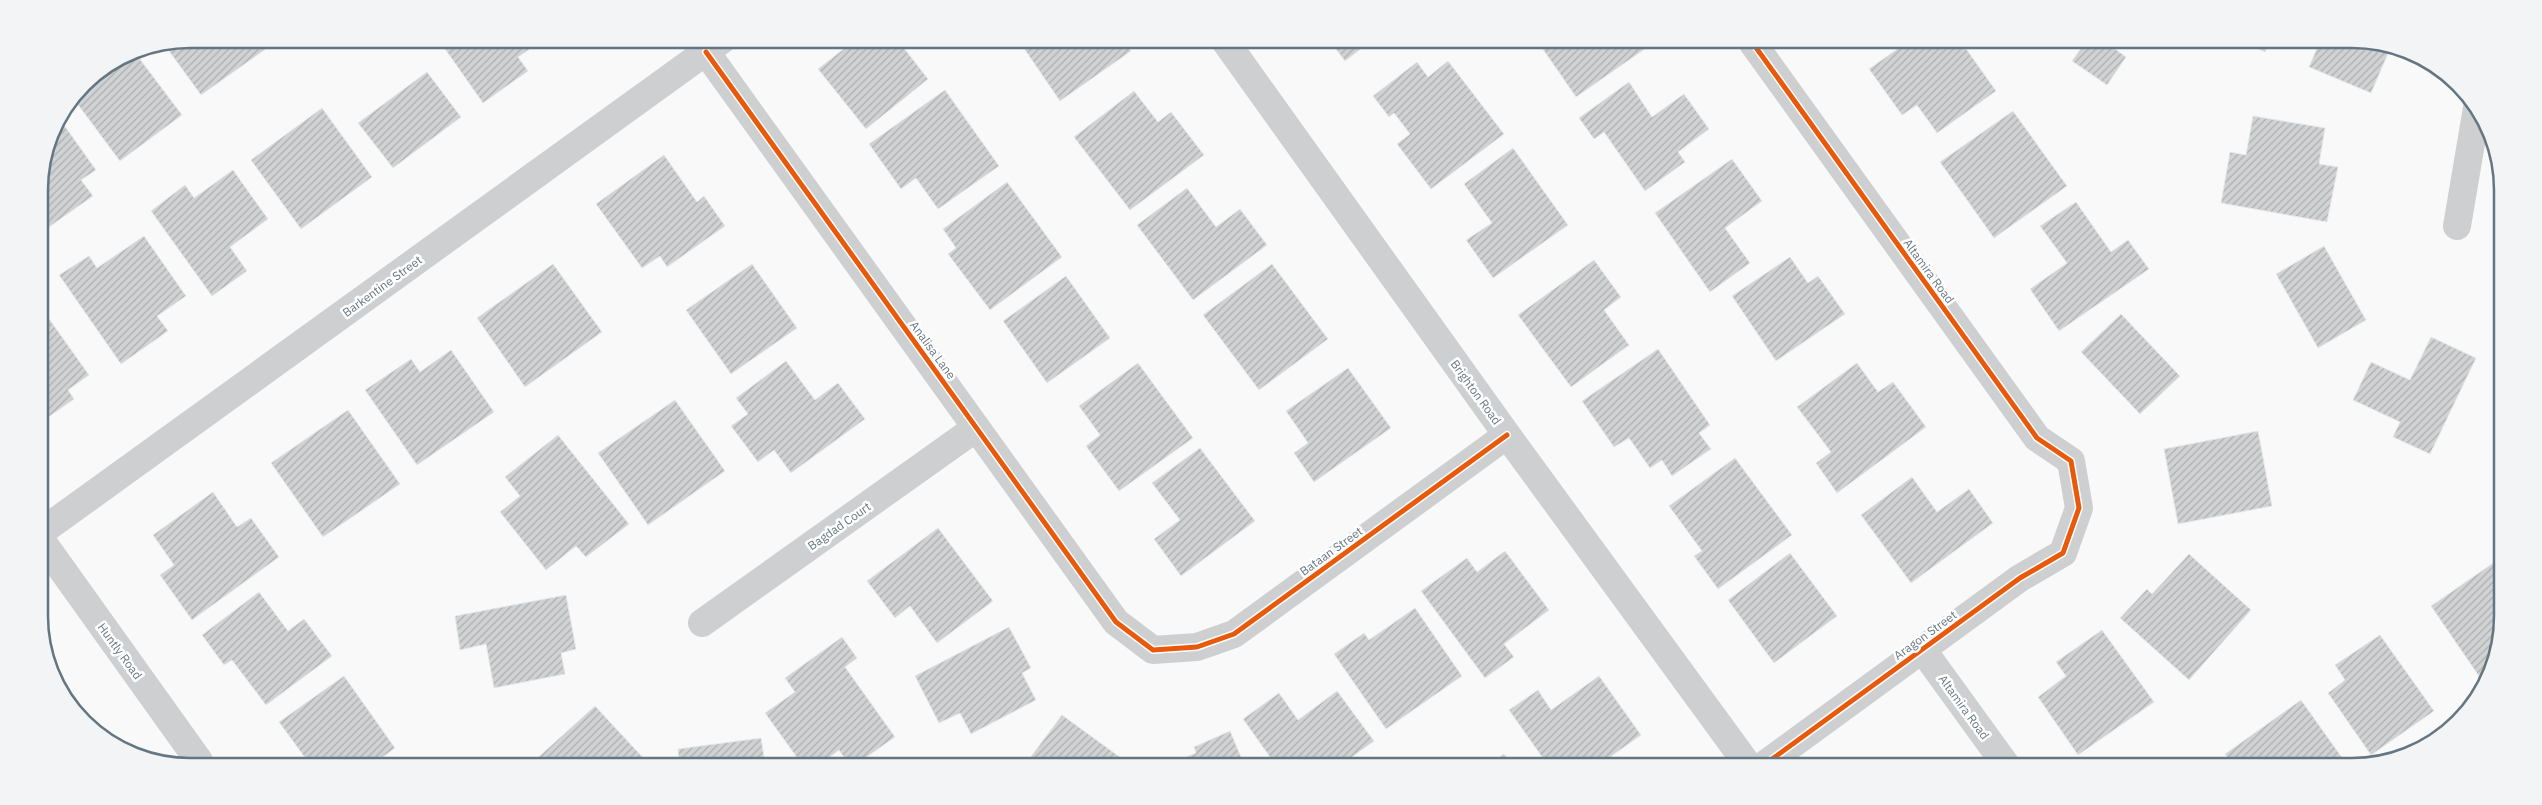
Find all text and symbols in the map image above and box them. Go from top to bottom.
street label: Altamira Road [1901,236,1957,306]
street label: Barkentine Street [339,252,425,320]
street label: Analisa Lane [907,318,959,382]
street label: Brighton Road [1447,357,1505,427]
street label: Bagdad Court [805,499,873,553]
street label: Bataan Street [1297,523,1365,579]
street label: Aragon Street [1891,607,1959,663]
street label: Huntly Road [95,620,145,682]
street label: Altamira Road [1936,672,1992,742]

